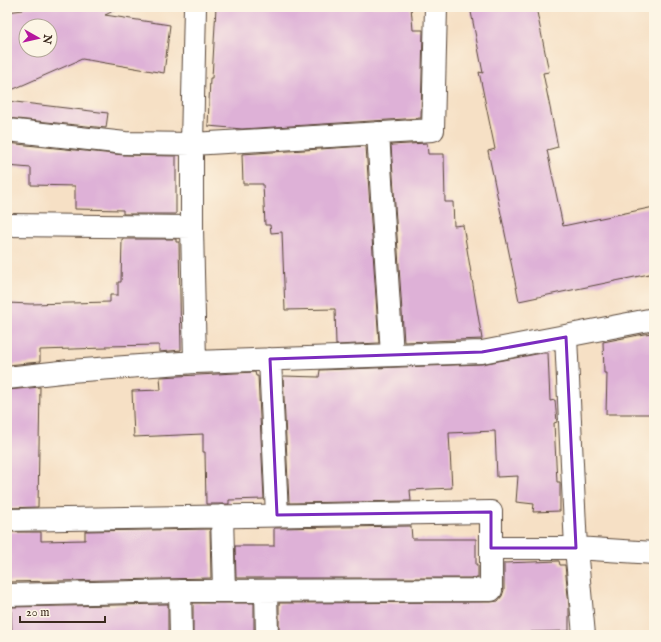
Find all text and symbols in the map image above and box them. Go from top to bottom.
north arrow [18,18,58,58]
text: N [39,33,55,45]
scale bar [20,598,105,624]
text: 20 m [26,605,49,620]

